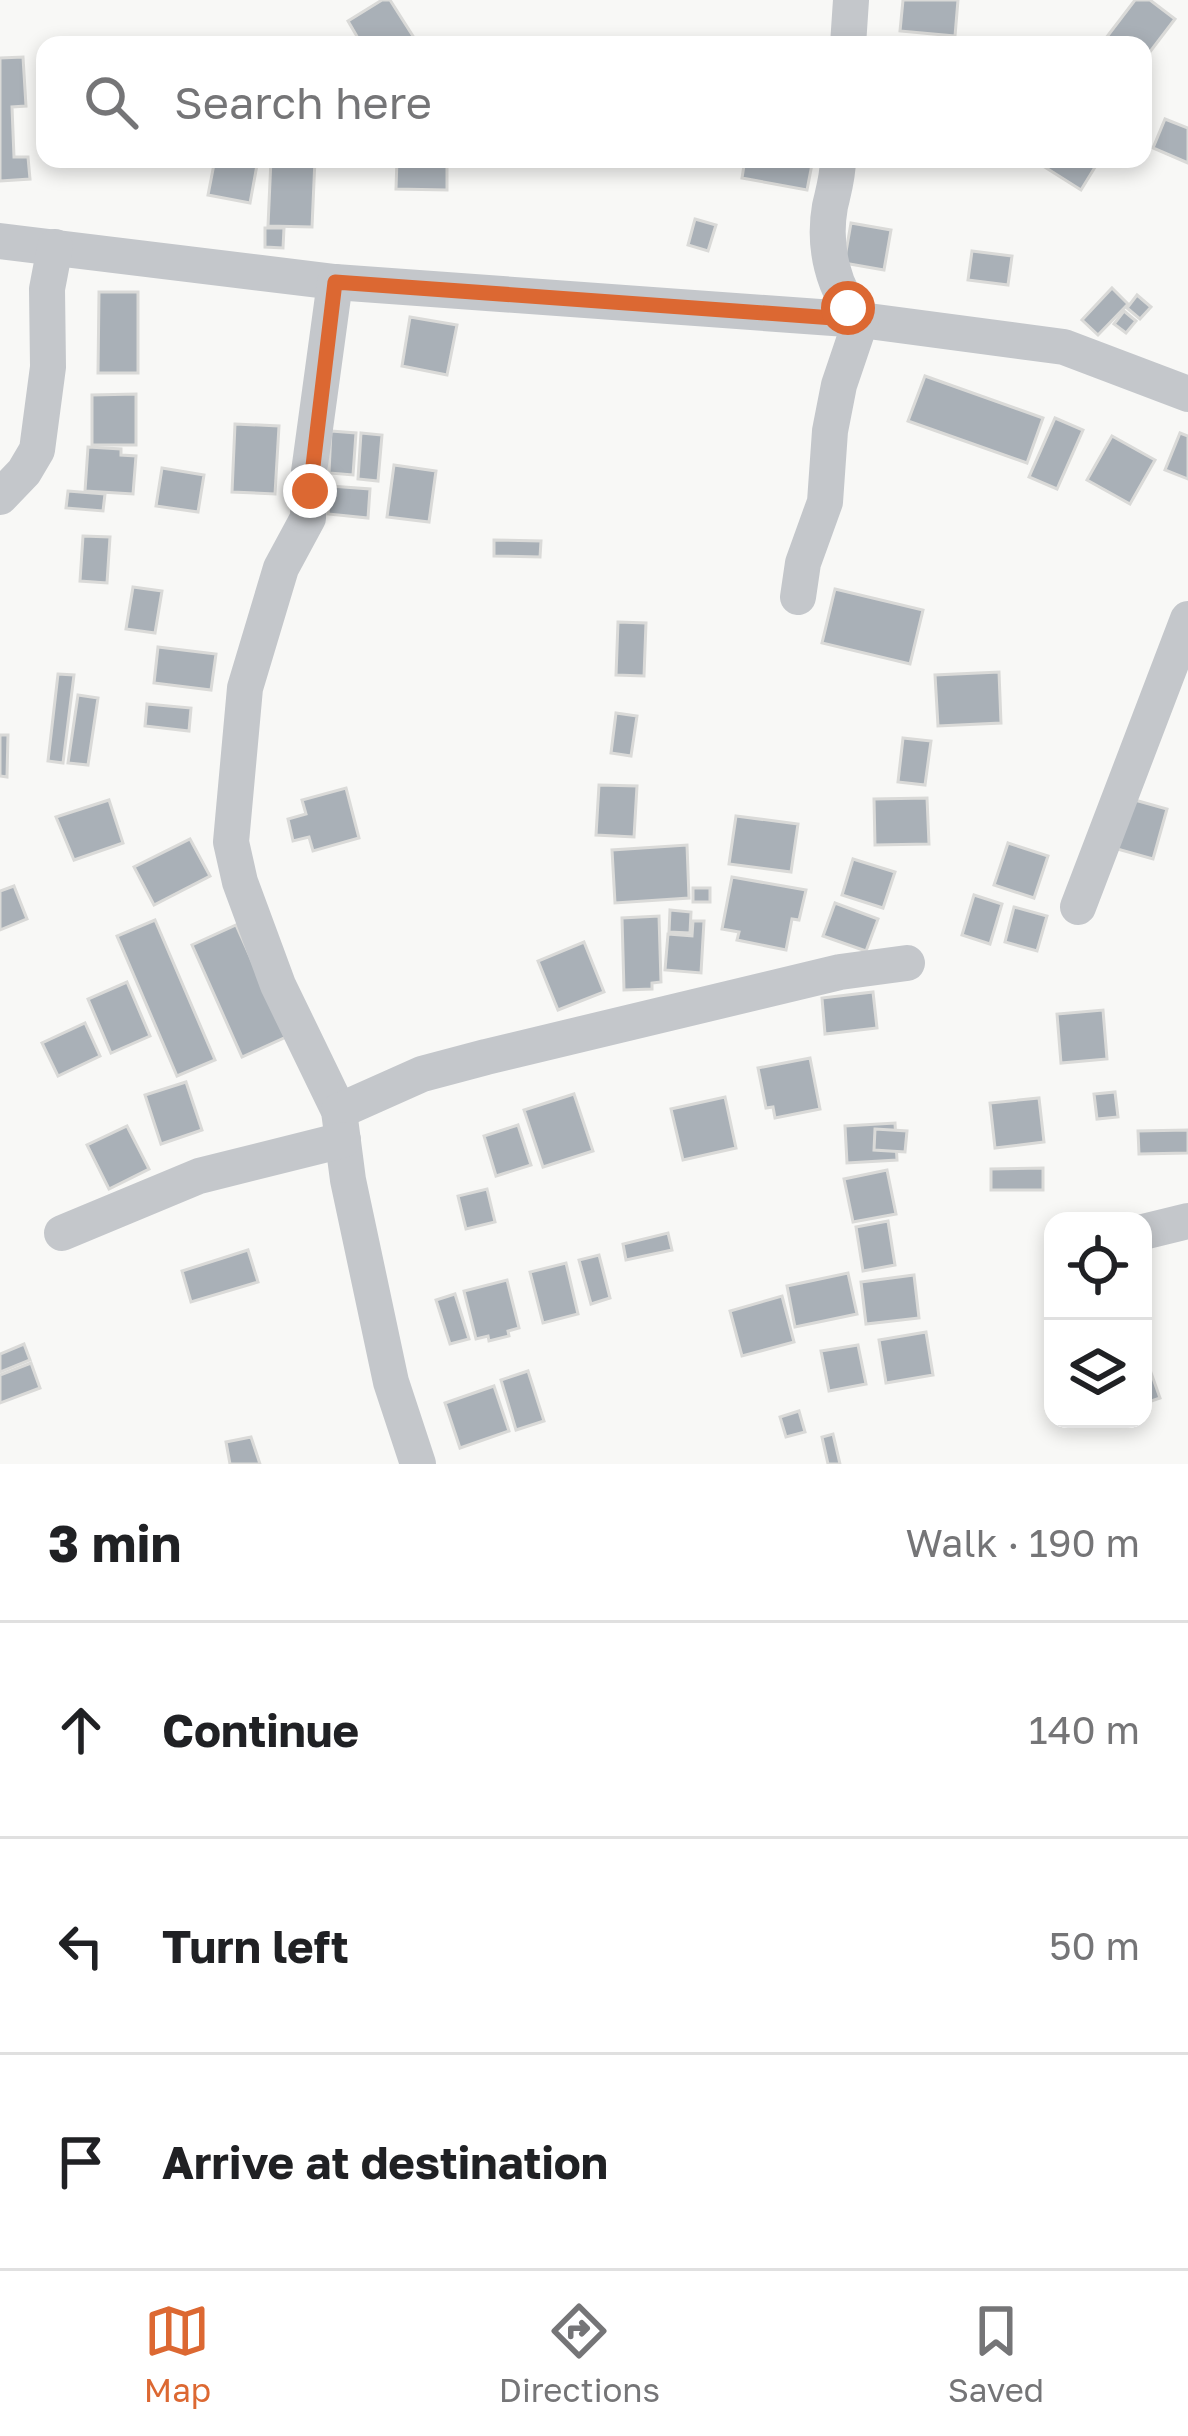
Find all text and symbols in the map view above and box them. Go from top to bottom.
search box [36,36,1152,168]
icon: search [78,69,144,135]
text: Search here [174,75,432,129]
route start [821,281,875,335]
route end [283,464,337,518]
map controls [1044,1212,1152,1428]
button: locate [1044,1212,1152,1320]
button: layers [1044,1320,1152,1428]
text: 3 min [48,1512,181,1573]
text: Walk · 190 m [905,1519,1140,1566]
icon: ahead [48,1697,114,1763]
text: Continue [162,1703,359,1757]
text: 140 m [1029,1706,1140,1753]
icon: left [48,1913,114,1979]
text: Turn left [162,1919,349,1973]
text: 50 m [1049,1922,1140,1969]
icon: arrive [48,2129,114,2195]
text: Arrive at destination [162,2135,608,2189]
tab: Map [144,2298,211,2409]
tab: Directions [499,2298,660,2409]
tab: Saved [948,2298,1044,2409]

